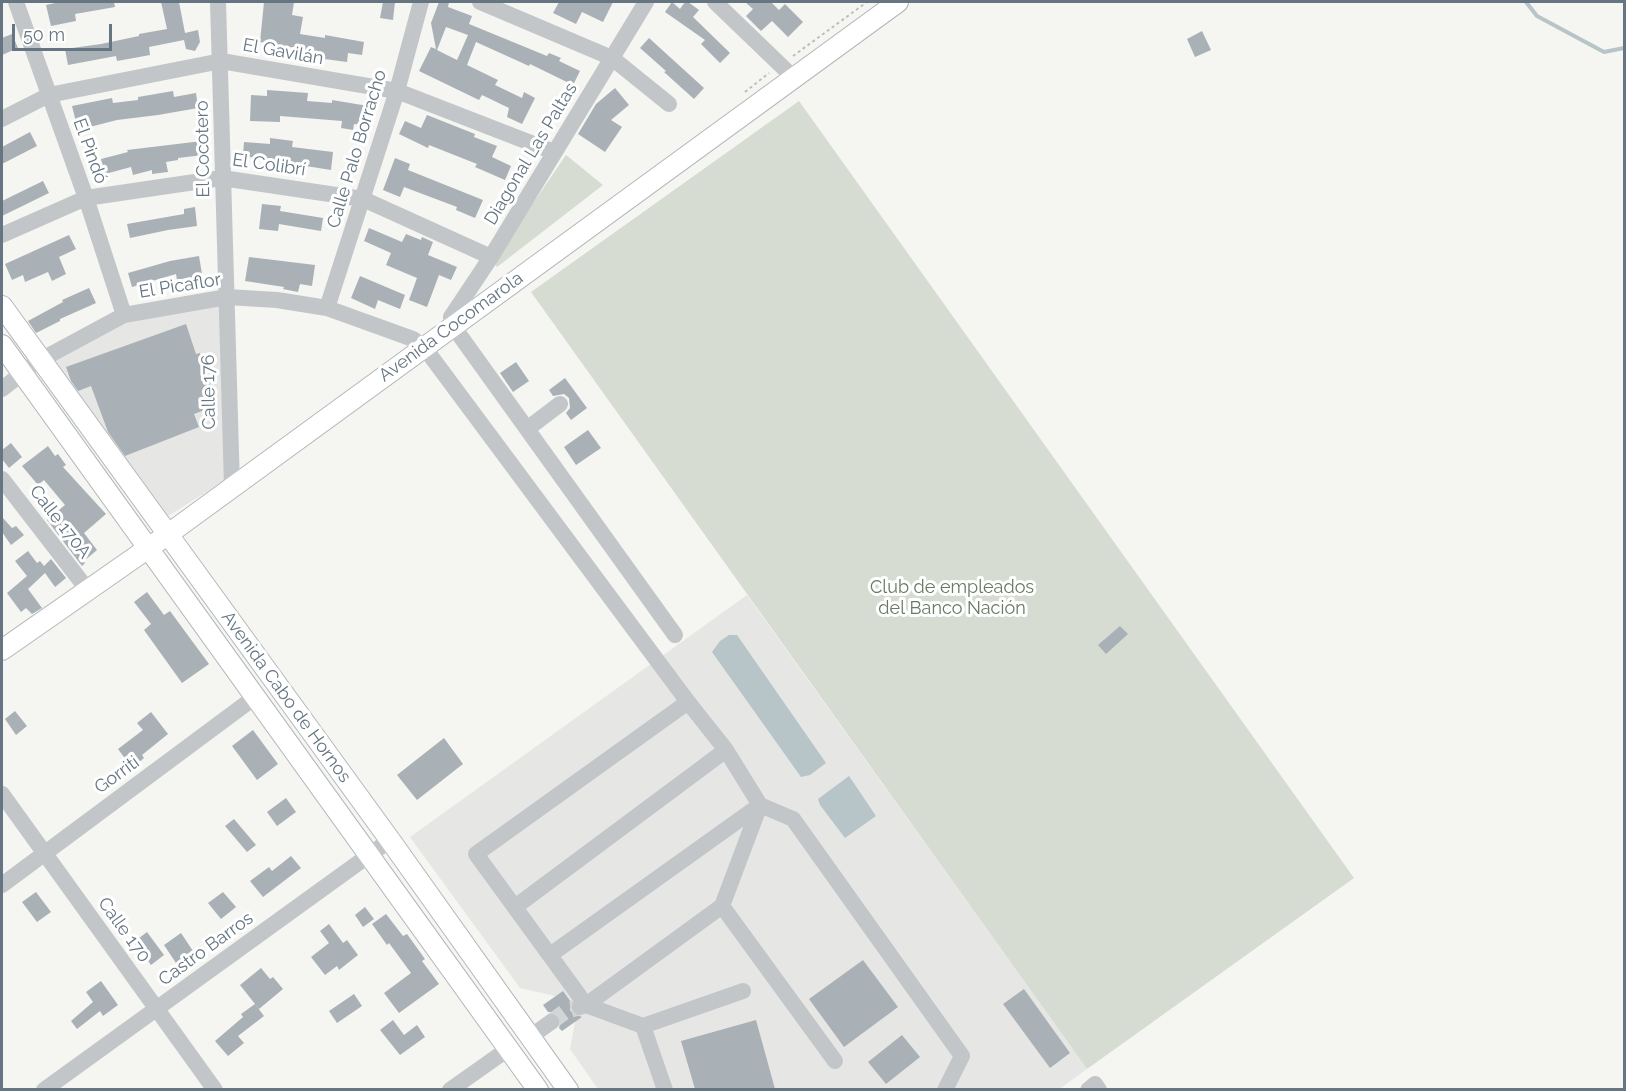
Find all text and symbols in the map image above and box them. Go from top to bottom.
scale bar [15,12,116,50]
text: 50 m [23,24,65,45]
street label: El Gavilán [241,34,325,70]
street label: Calle Palo Borracho [323,67,391,231]
street label: Diagonal Las Paltas [480,79,582,229]
street label: El Cocotero [191,100,215,198]
street label: El Pindó [68,115,112,187]
street label: El Colibrí [231,149,307,181]
street label: Avenida Cocomarola [375,267,527,387]
street label: El Picaflor [137,269,223,303]
street label: Calle 176 [198,354,220,430]
street label: Calle 170A [25,481,95,563]
park label: Club de empleados del Banco Nación [870,577,1034,620]
street label: Avenida Cabo de Hornos [217,607,355,787]
street label: Gorriti [90,752,144,798]
street label: Calle 170 [93,893,155,967]
street label: Castro Barros [154,907,258,991]

